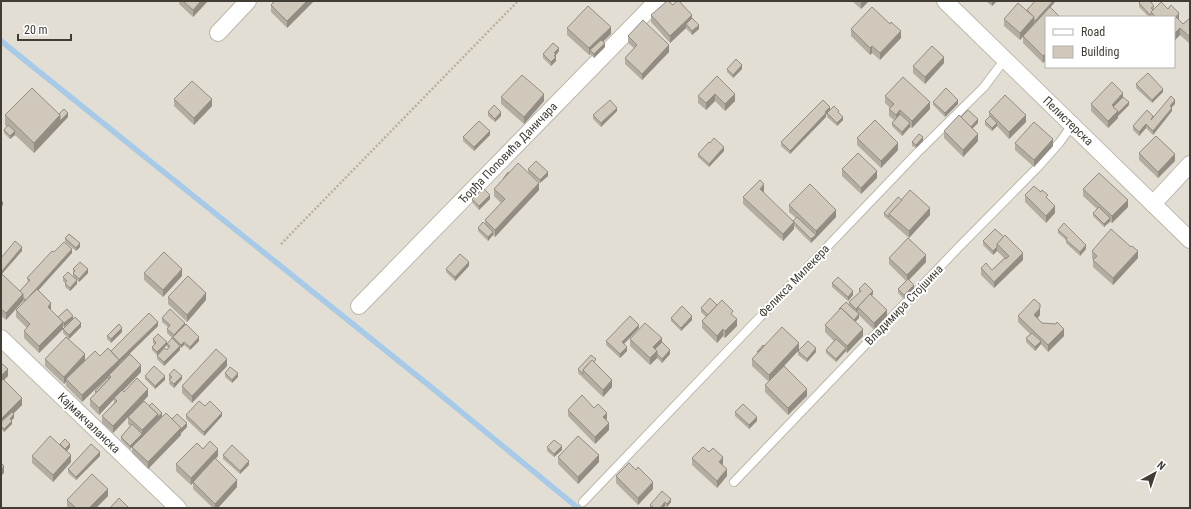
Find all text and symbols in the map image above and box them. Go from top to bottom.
scale bar [18,16,71,42]
legend [1045,16,1175,68]
text: 20 m [24,23,48,37]
text: Road [1081,25,1105,39]
text: Building [1081,45,1119,59]
street label: Пелистерска [1040,94,1096,148]
street label: Ђорђа Поповића Даничара [456,99,560,207]
street label: Феликса Милекера [756,242,832,320]
street label: Владимира Стојшина [862,262,946,348]
street label: Кајмакчаланска [55,390,123,456]
north arrow [1135,453,1175,493]
text: N [1154,459,1168,473]

